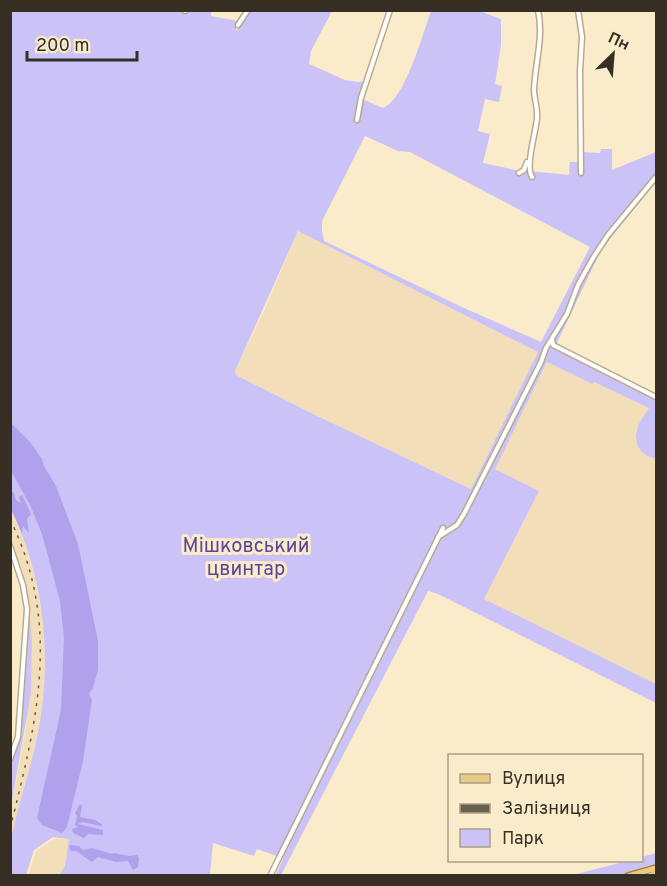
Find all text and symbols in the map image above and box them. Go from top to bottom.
scale bar [27,24,136,62]
north arrow [583,24,643,84]
text: Пн [604,29,633,56]
text: 200 m [36,35,89,58]
park label: Мішковський цвинтар [183,534,309,583]
legend [448,754,643,862]
text: Вулиця [502,768,565,791]
text: Залізниця [502,798,591,821]
text: Парк [502,828,544,851]

